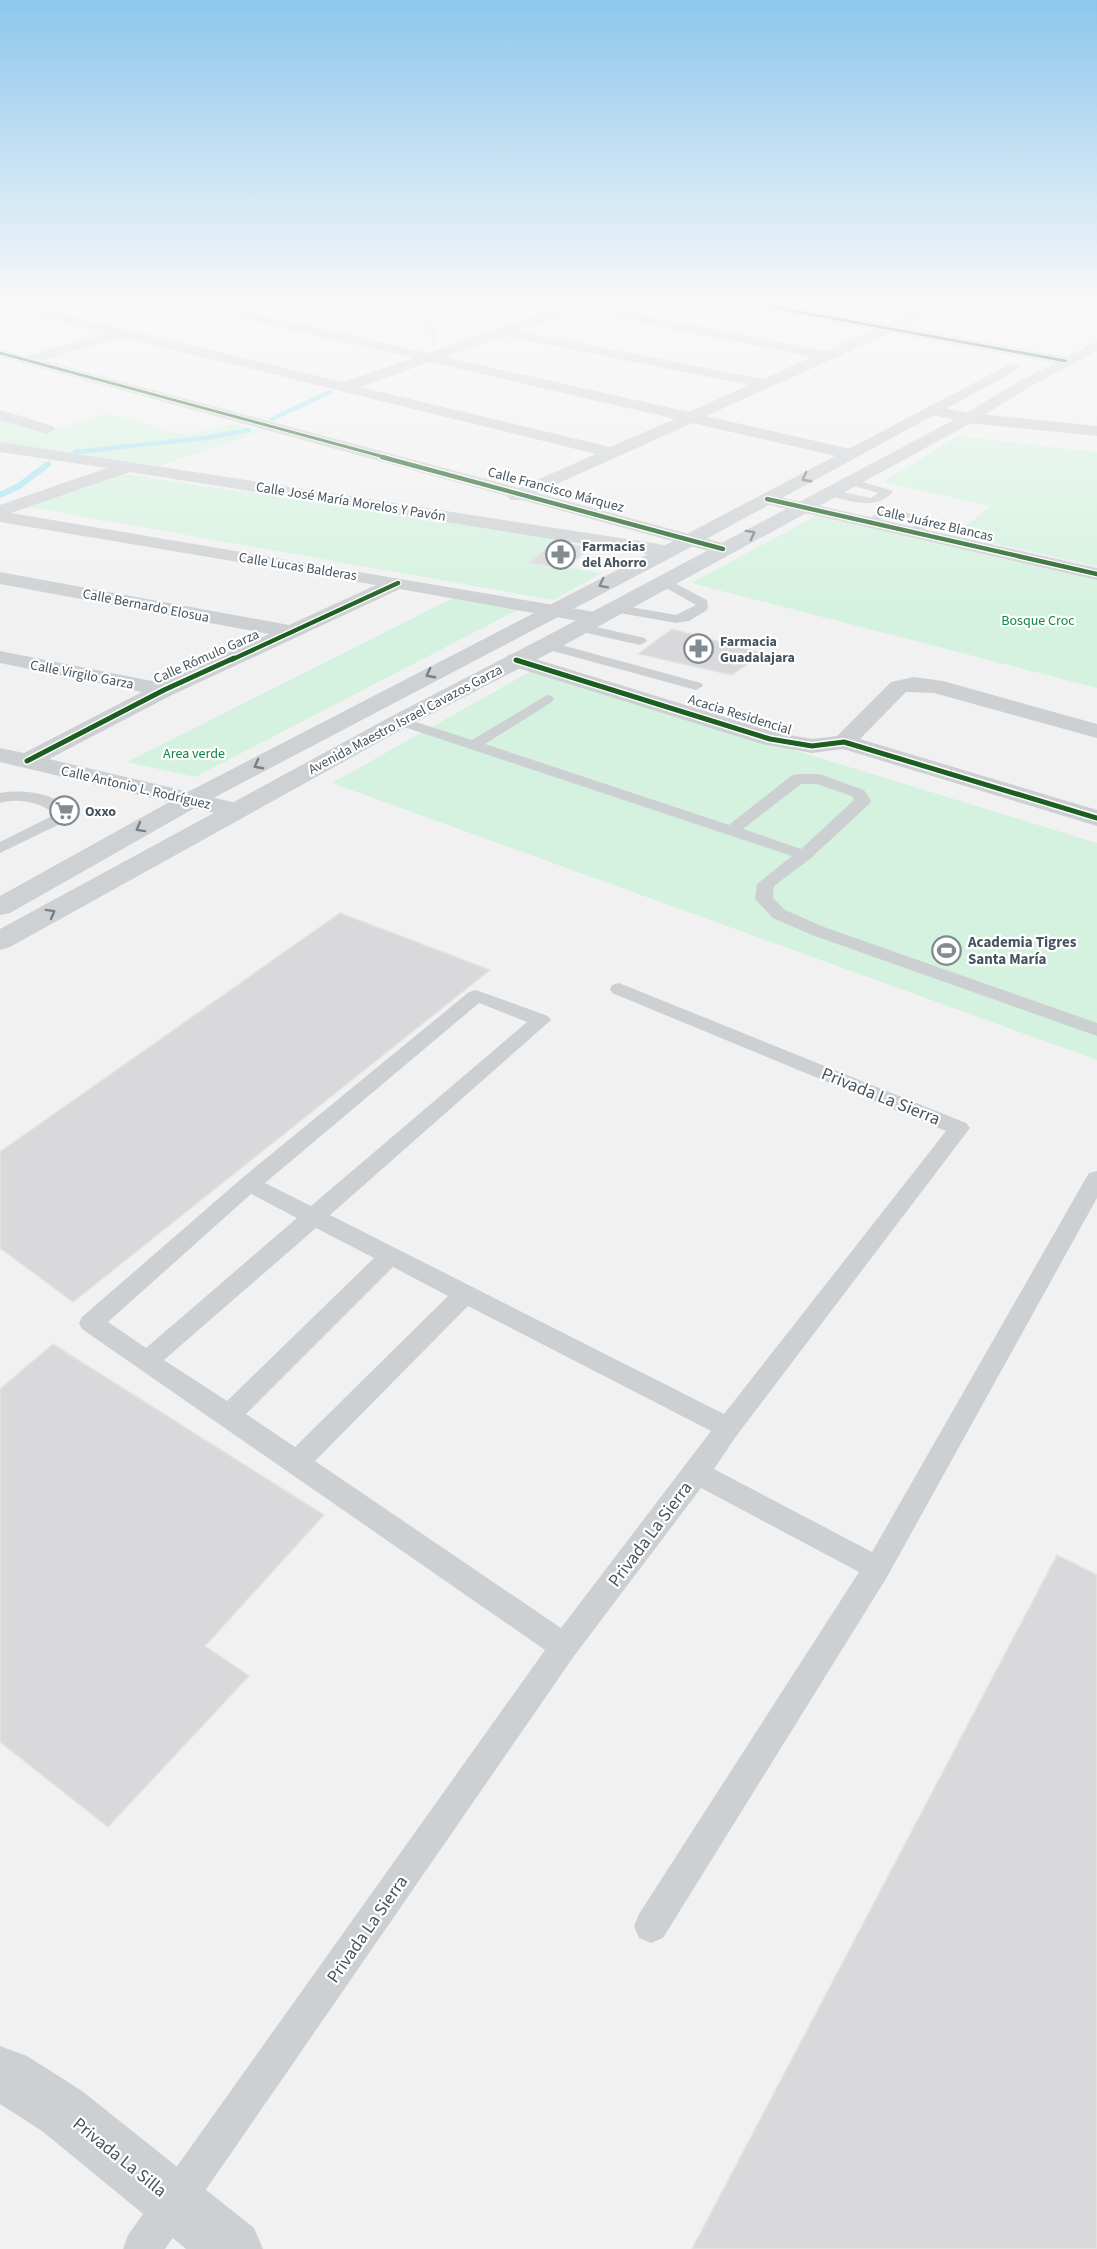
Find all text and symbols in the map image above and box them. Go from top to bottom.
street label: Calle Francisco Márquez [485,462,626,518]
one-way arrow [801,471,812,482]
street label: Calle José María Morelos Y Pavón [254,477,447,527]
street label: Calle Juárez Blancas [874,501,995,547]
one-way arrow [745,530,755,541]
place label: Farmacias del Ahorro [582,537,647,573]
pharmacy icon: Farmacias del Ahorro [545,538,577,570]
street label: Calle Lucas Balderas [237,548,358,586]
one-way arrow [599,577,610,588]
street label: Calle Bernardo Elosua [81,584,211,628]
park label: Bosque Croc [1001,611,1075,631]
street label: Calle Rómulo Garza [150,625,262,689]
place label: Farmacia Guadalajara [720,632,795,668]
pharmacy icon: Farmacia Guadalajara [683,633,715,665]
street label: Calle Virgilo Garza [28,655,135,695]
street label: Avenida Maestro Israel Cavazos Garza [305,660,506,780]
one-way arrow [426,667,437,678]
street label: Acacia Residencial [685,690,794,740]
park label: Area verde [163,744,225,764]
one-way arrow [253,758,264,769]
street label: Calle Antonio L. Rodríguez [59,761,213,815]
supermarket icon: Oxxo [48,795,80,827]
place label: Oxxo [85,802,116,822]
one-way arrow [136,821,146,832]
one-way arrow [45,909,55,920]
place label: Academia Tigres Santa María [967,932,1077,970]
sports icon: Academia Tigres Santa María [931,935,963,967]
street label: Privada La Sierra [818,1061,944,1132]
street label: Privada La Sierra [602,1476,698,1592]
street label: Privada La Sierra [321,1870,414,1988]
street label: Privada La Silla [67,2112,172,2203]

